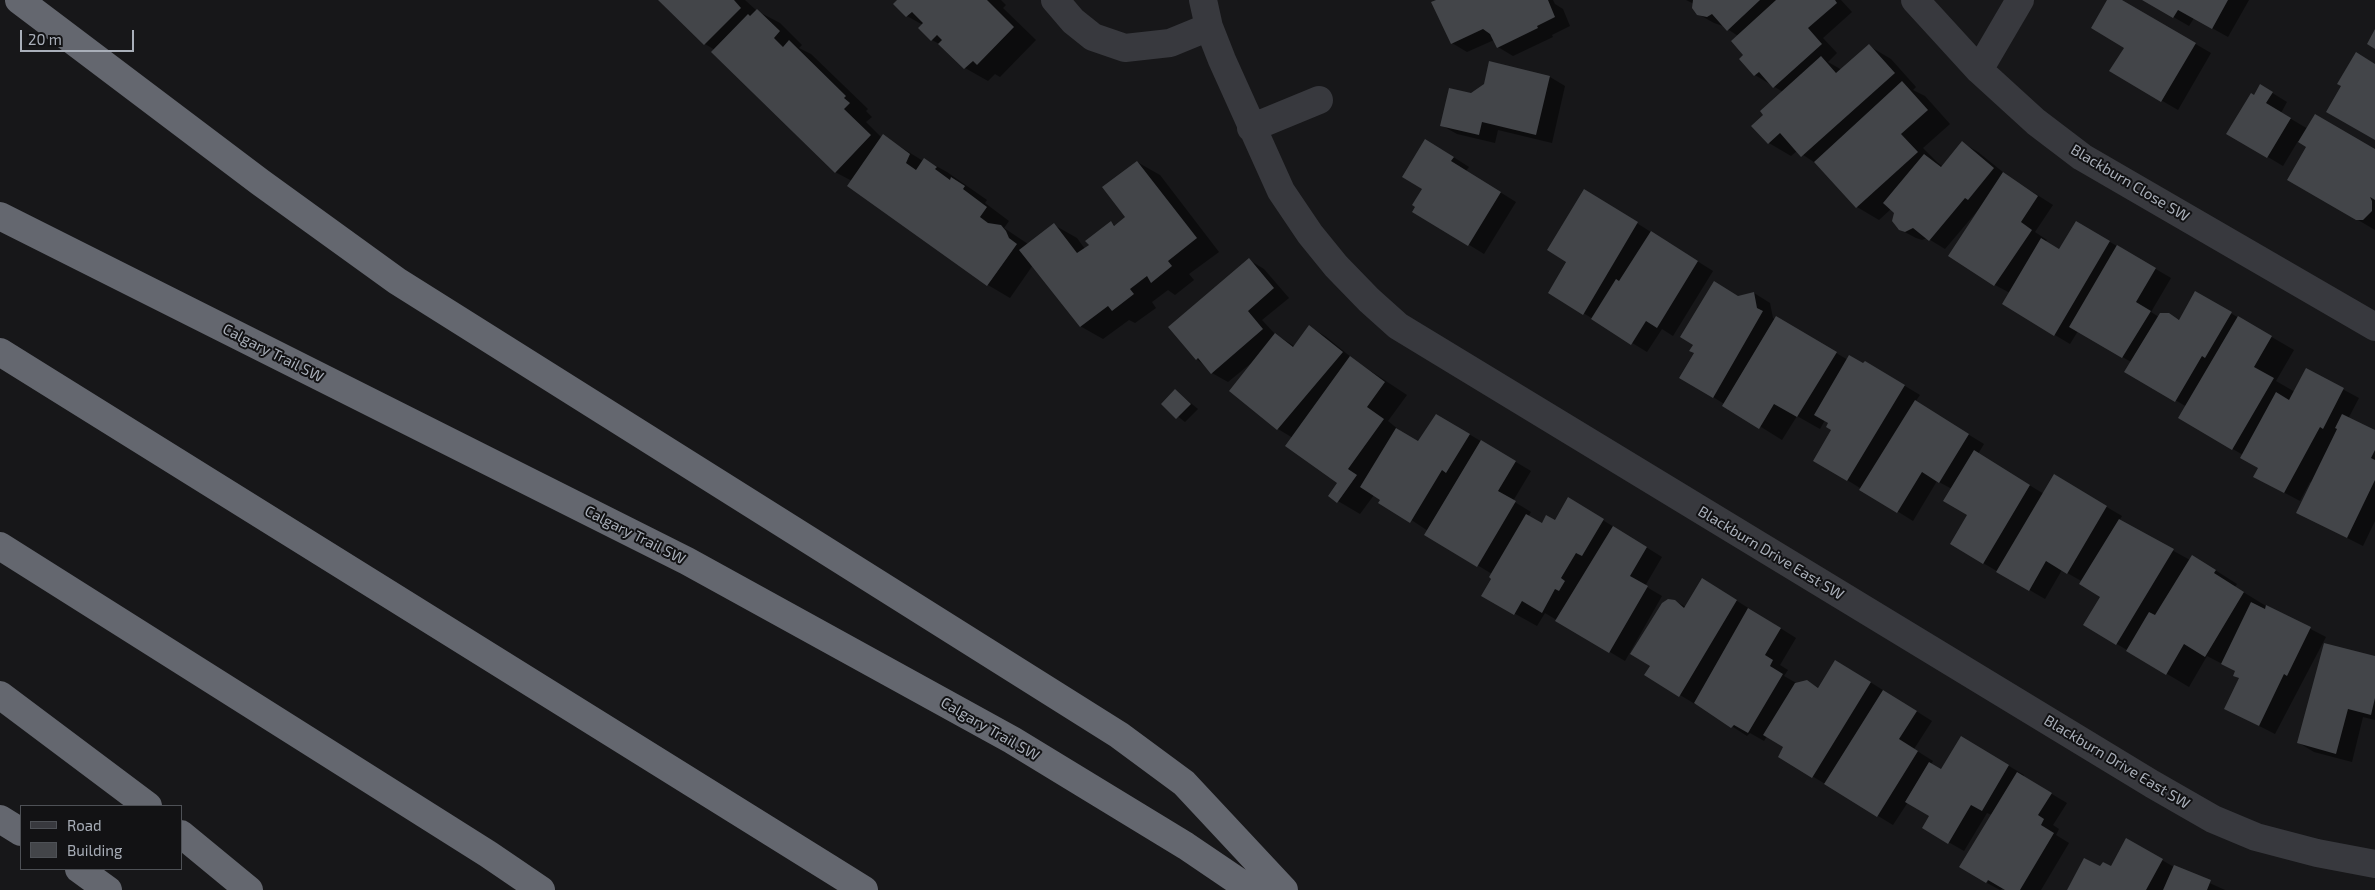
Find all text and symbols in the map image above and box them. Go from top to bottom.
scale bar [22,20,136,52]
text: 20 m [28,30,62,48]
street label: Blackburn Close SW [2067,140,2193,226]
street label: Calgary Trail SW [220,320,326,386]
street label: Calgary Trail SW [582,502,688,568]
street label: Blackburn Drive East SW [1695,502,1847,604]
street label: Calgary Trail SW [938,694,1042,764]
street label: Blackburn Drive East SW [2041,711,2193,813]
legend [20,805,182,870]
text: Road [67,816,102,834]
text: Building [67,841,122,859]

